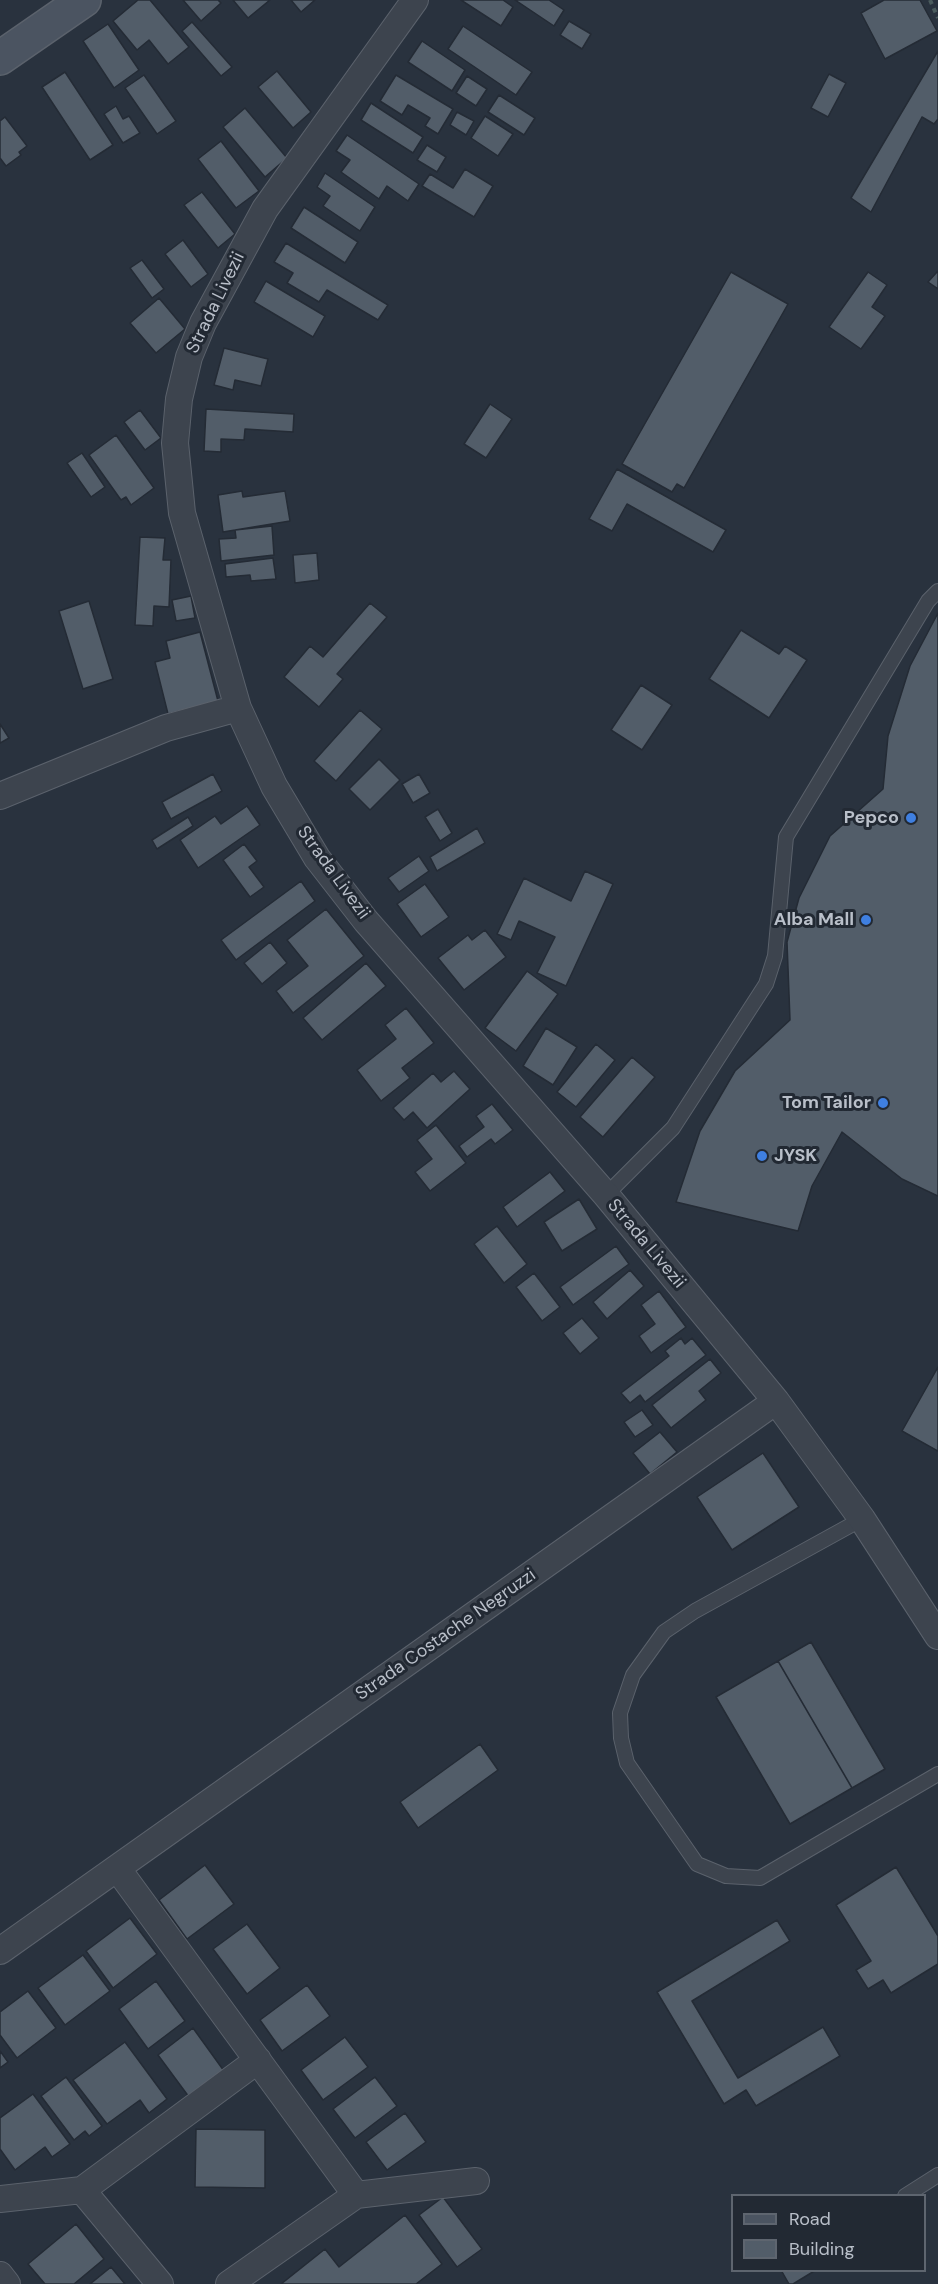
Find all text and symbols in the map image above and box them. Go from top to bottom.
street label: Strada Livezii [182,249,250,357]
place label: Pepco [844,807,899,829]
marker: Pepco [904,811,918,825]
street label: Strada Livezii [292,822,374,924]
place label: Alba Mall [774,909,854,931]
marker: Alba Mall [859,913,873,927]
place label: Tom Tailor [782,1092,871,1114]
marker: Tom Tailor [876,1096,890,1110]
place label: JYSK [774,1145,817,1167]
marker: JYSK [755,1149,769,1163]
street label: Strada Livezii [602,1195,690,1293]
street label: Strada Costache Negruzzi [352,1565,540,1705]
legend [731,2194,926,2272]
text: Road [789,2207,831,2231]
text: Building [789,2237,854,2261]

